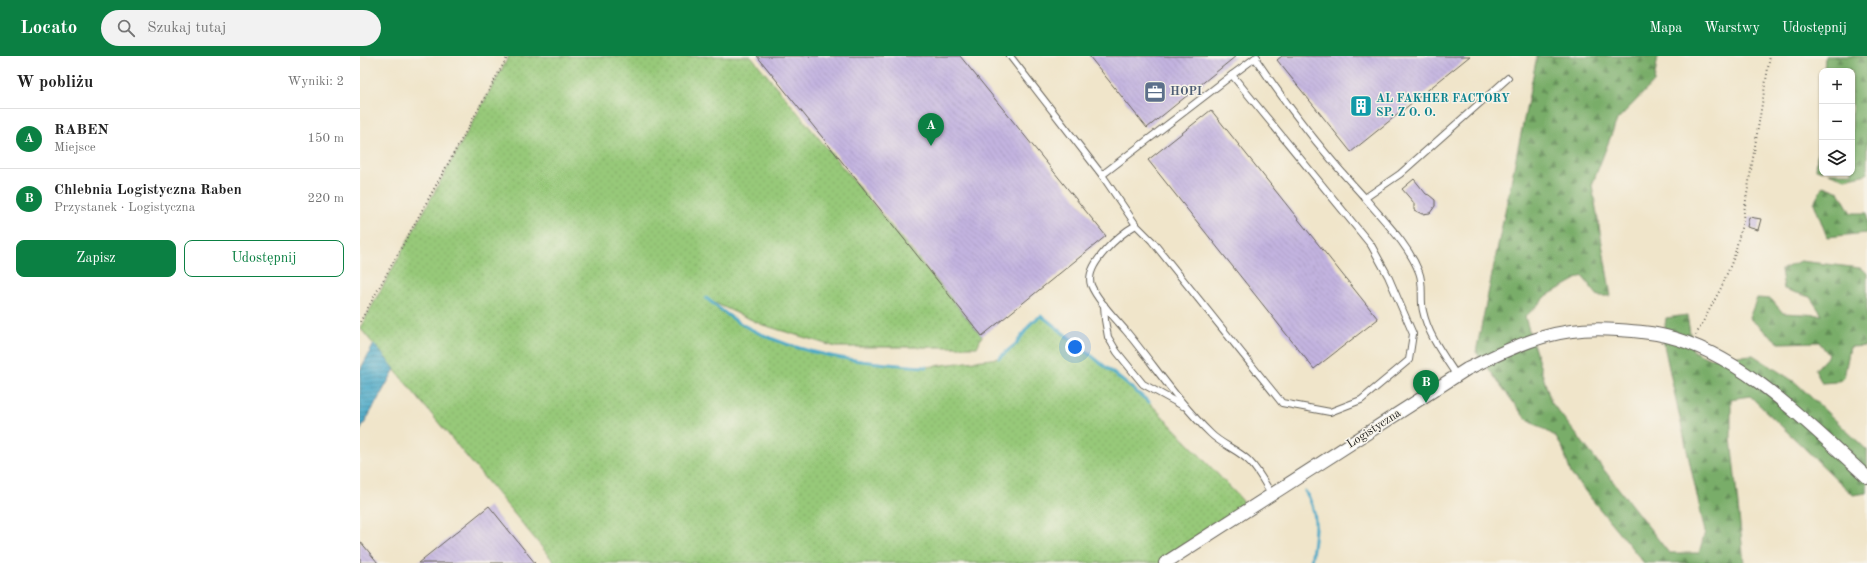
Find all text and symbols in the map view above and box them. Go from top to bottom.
search box [101,10,381,46]
icon: search [115,17,137,39]
text: Locato [20,19,77,38]
text: Szukaj tutaj [147,21,226,36]
text: Mapa [1649,21,1682,35]
text: Warstwy [1704,21,1760,35]
text: Udostępnij [1782,21,1847,35]
map controls [1819,68,1855,176]
button: + [1819,68,1855,104]
text: W pobliżu [16,74,93,91]
text: Wyniki: 2 [288,75,344,88]
office icon: HOPI [1142,79,1168,105]
place label: HOPI [1170,86,1202,98]
building icon: AL FAKHER FACTORY SP. Z O. O. [1348,93,1374,119]
place label: AL FAKHER FACTORY SP. Z O. O. [1376,93,1510,119]
button: − [1819,104,1855,140]
pin: A [918,113,944,146]
text: RABEN [54,123,109,138]
text: A [24,132,34,145]
text: 150 m [307,132,344,145]
button: layers [1819,140,1855,176]
text: Miejsce [54,141,96,154]
text: Chlebnia Logistyczna Raben [54,183,242,198]
text: B [24,192,34,205]
text: 220 m [307,192,344,205]
text: Przystanek · Logistyczna [54,201,195,214]
button: Zapisz [16,240,176,277]
button: Udostępnij [184,240,344,277]
your location [1065,337,1085,357]
pin: B [1413,370,1439,403]
street label: Logistyczna [1345,407,1403,451]

